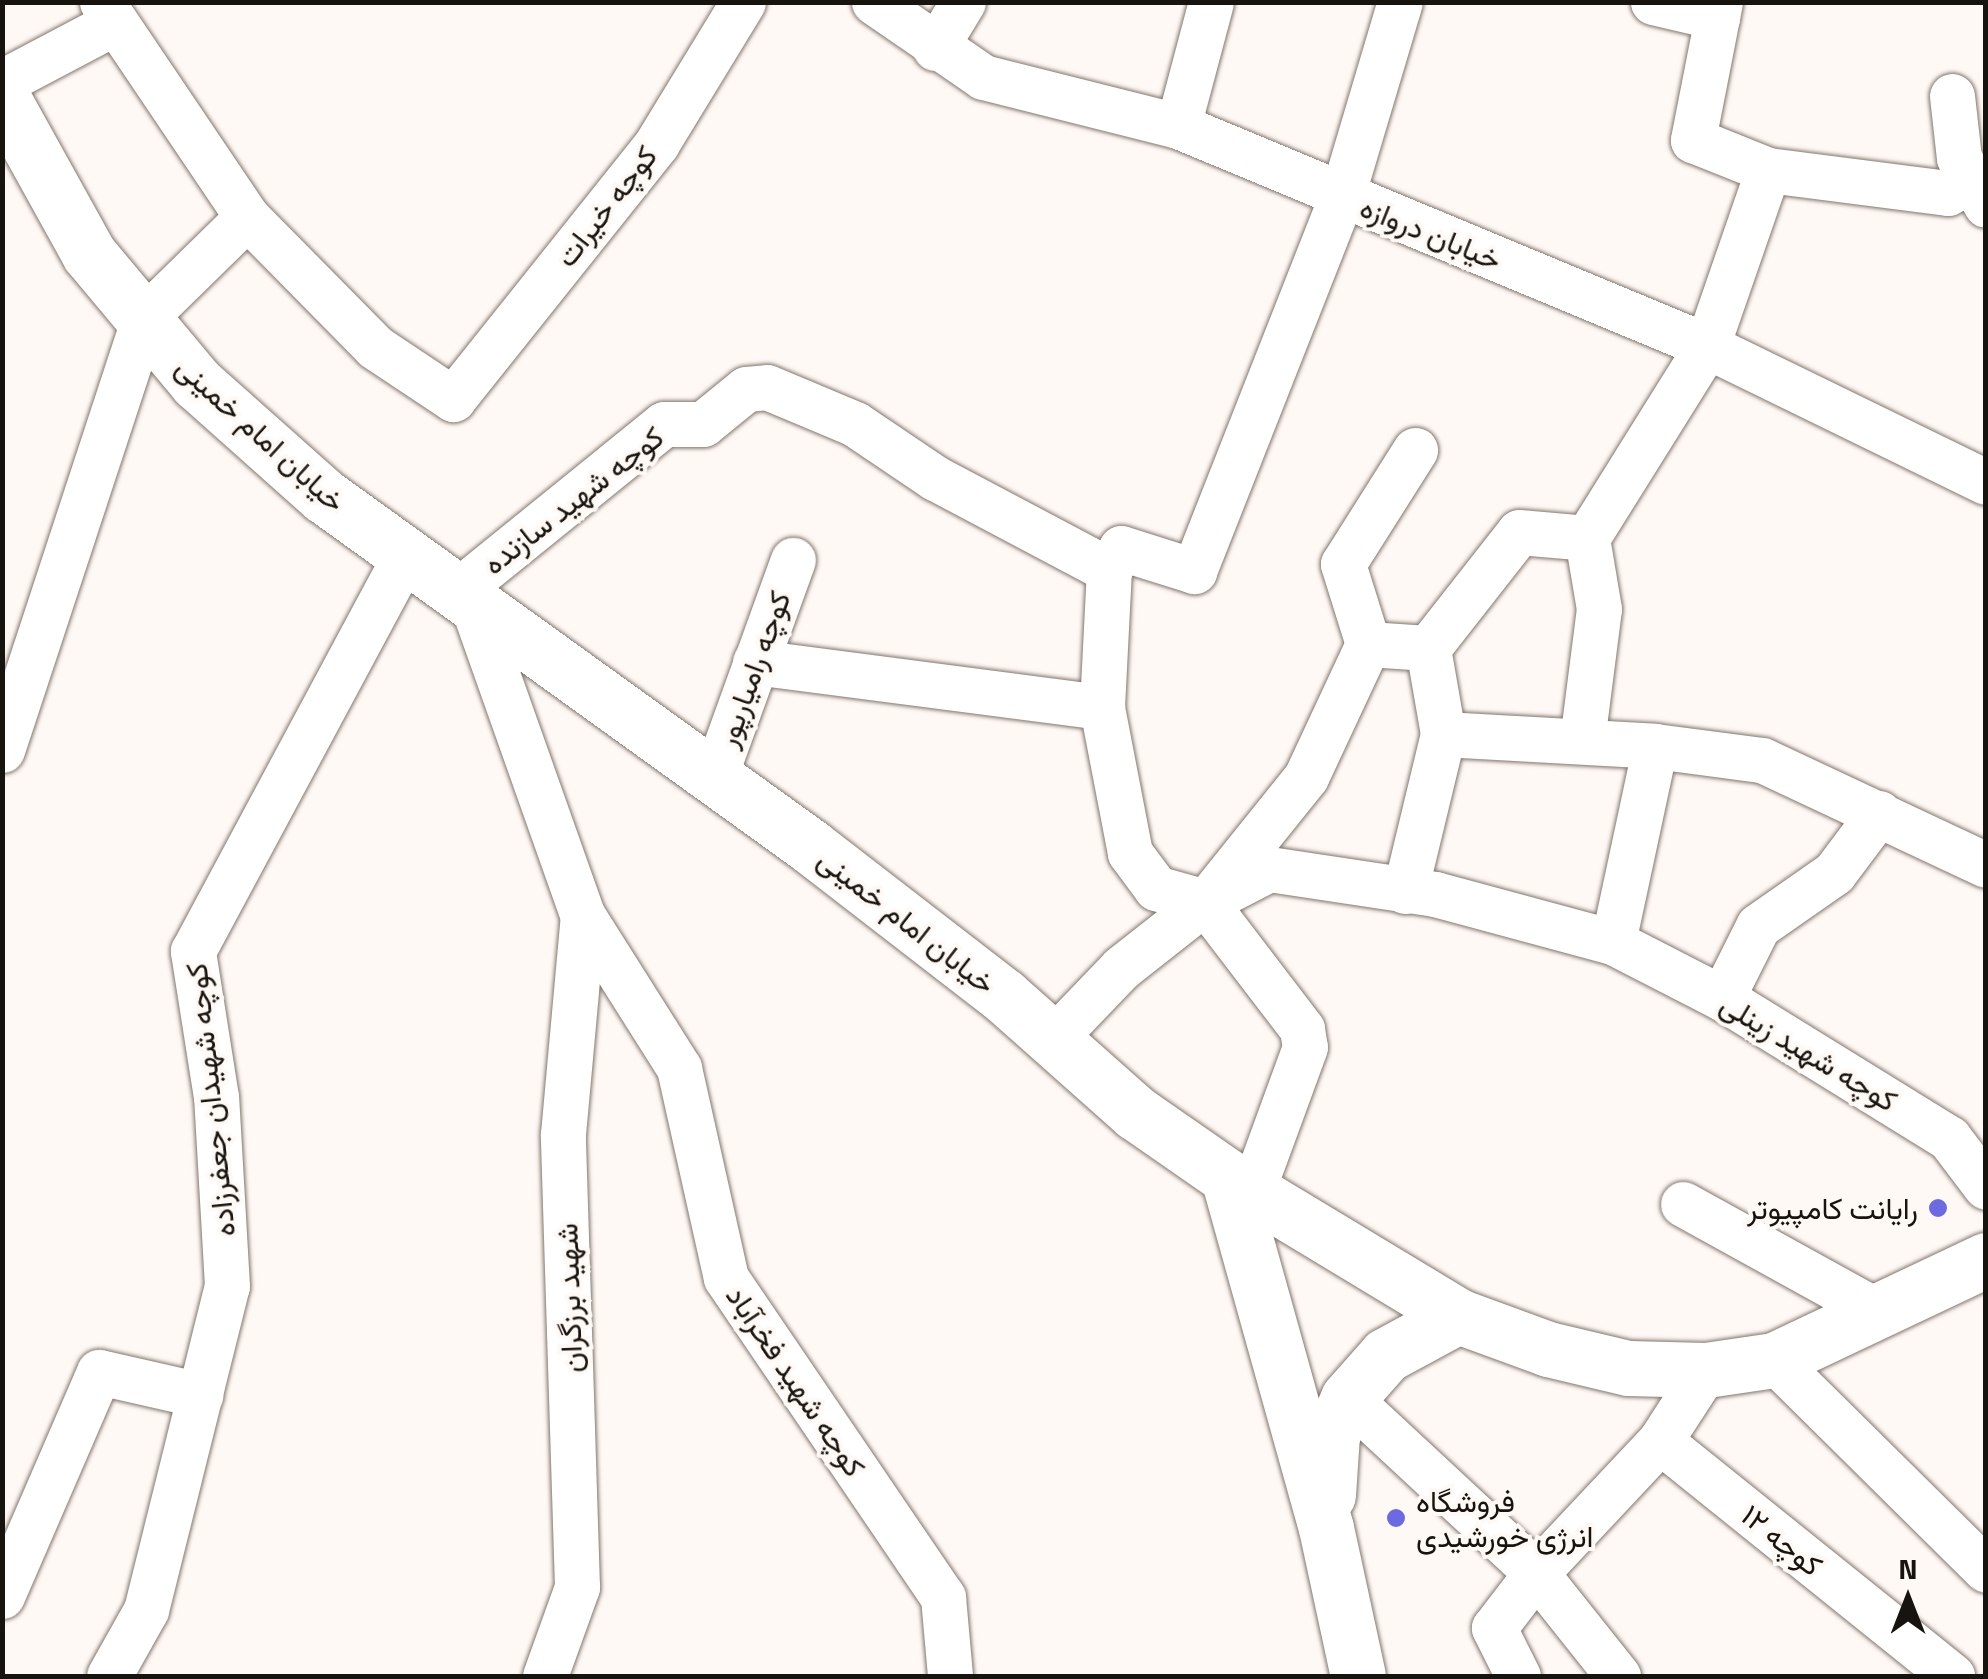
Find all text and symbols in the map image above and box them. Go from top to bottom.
street label: کوچه خیرات [548,138,664,274]
street label: خیابان دروازه [1355,188,1507,278]
street label: خیابان امام خمینی [169,349,353,519]
street label: کوچه شهید سازنده [476,418,670,582]
street label: کوچه رامیارپور [708,586,798,752]
street label: خیابان امام خمینی [811,840,1003,1002]
street label: کوچه شهیدان جعفرزاده [178,961,242,1239]
street label: کوچه شهید زینلی [1714,985,1904,1119]
place label: رایانت کامپیوتر [1747,1190,1918,1226]
marker: رایانت کامپیوتر [1927,1197,1949,1219]
street label: شهید برزگران [548,1223,590,1373]
street label: کوچه شهید فخرآباد [719,1279,873,1483]
place label: فروشگاه انرژی خورشیدی [1416,1483,1594,1554]
street label: کوچه ۱۲ [1734,1497,1830,1583]
marker: فروشگاه انرژی خورشیدی [1385,1507,1407,1529]
text: N [1898,1547,1918,1590]
north arrow [1858,1549,1958,1649]

